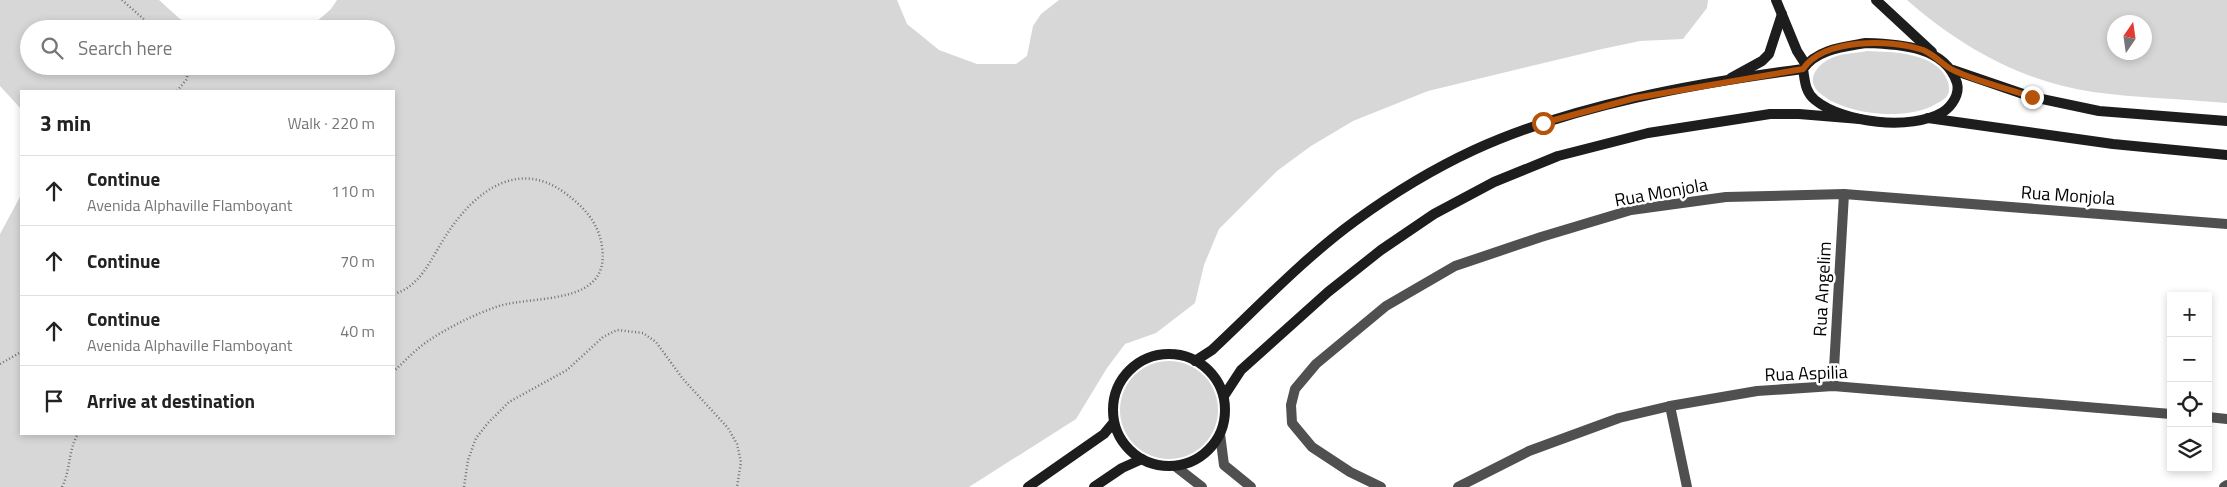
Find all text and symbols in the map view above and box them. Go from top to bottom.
north arrow [2107,15,2152,60]
search box [20,20,395,75]
text: Search here [78,33,172,62]
icon: search [38,34,66,62]
route end [2021,86,2044,109]
text: 3 min [40,107,91,139]
text: Walk · 220 m [287,111,375,135]
route start [1532,112,1555,135]
text: Continue [87,164,160,193]
street label: Rua Monjola [1612,171,1710,213]
icon: ahead [40,177,68,205]
street label: Rua Monjola [2020,178,2116,212]
text: 110 m [331,179,375,203]
text: Avenida Alphaville Flamboyant [87,193,292,217]
street label: Rua Angelim [1806,241,1838,337]
text: Continue [87,246,160,275]
icon: ahead [40,247,68,275]
text: 70 m [340,249,375,273]
map controls [2167,292,2212,472]
button: + [2167,292,2212,337]
text: Continue [87,304,160,333]
icon: ahead [40,317,68,345]
text: 40 m [340,319,375,343]
text: Avenida Alphaville Flamboyant [87,333,292,357]
button: − [2167,337,2212,382]
street label: Rua Aspilia [1764,358,1848,388]
button: locate [2167,382,2212,427]
text: Arrive at destination [87,386,255,415]
icon: arrive [40,387,68,415]
button: layers [2167,427,2212,472]

